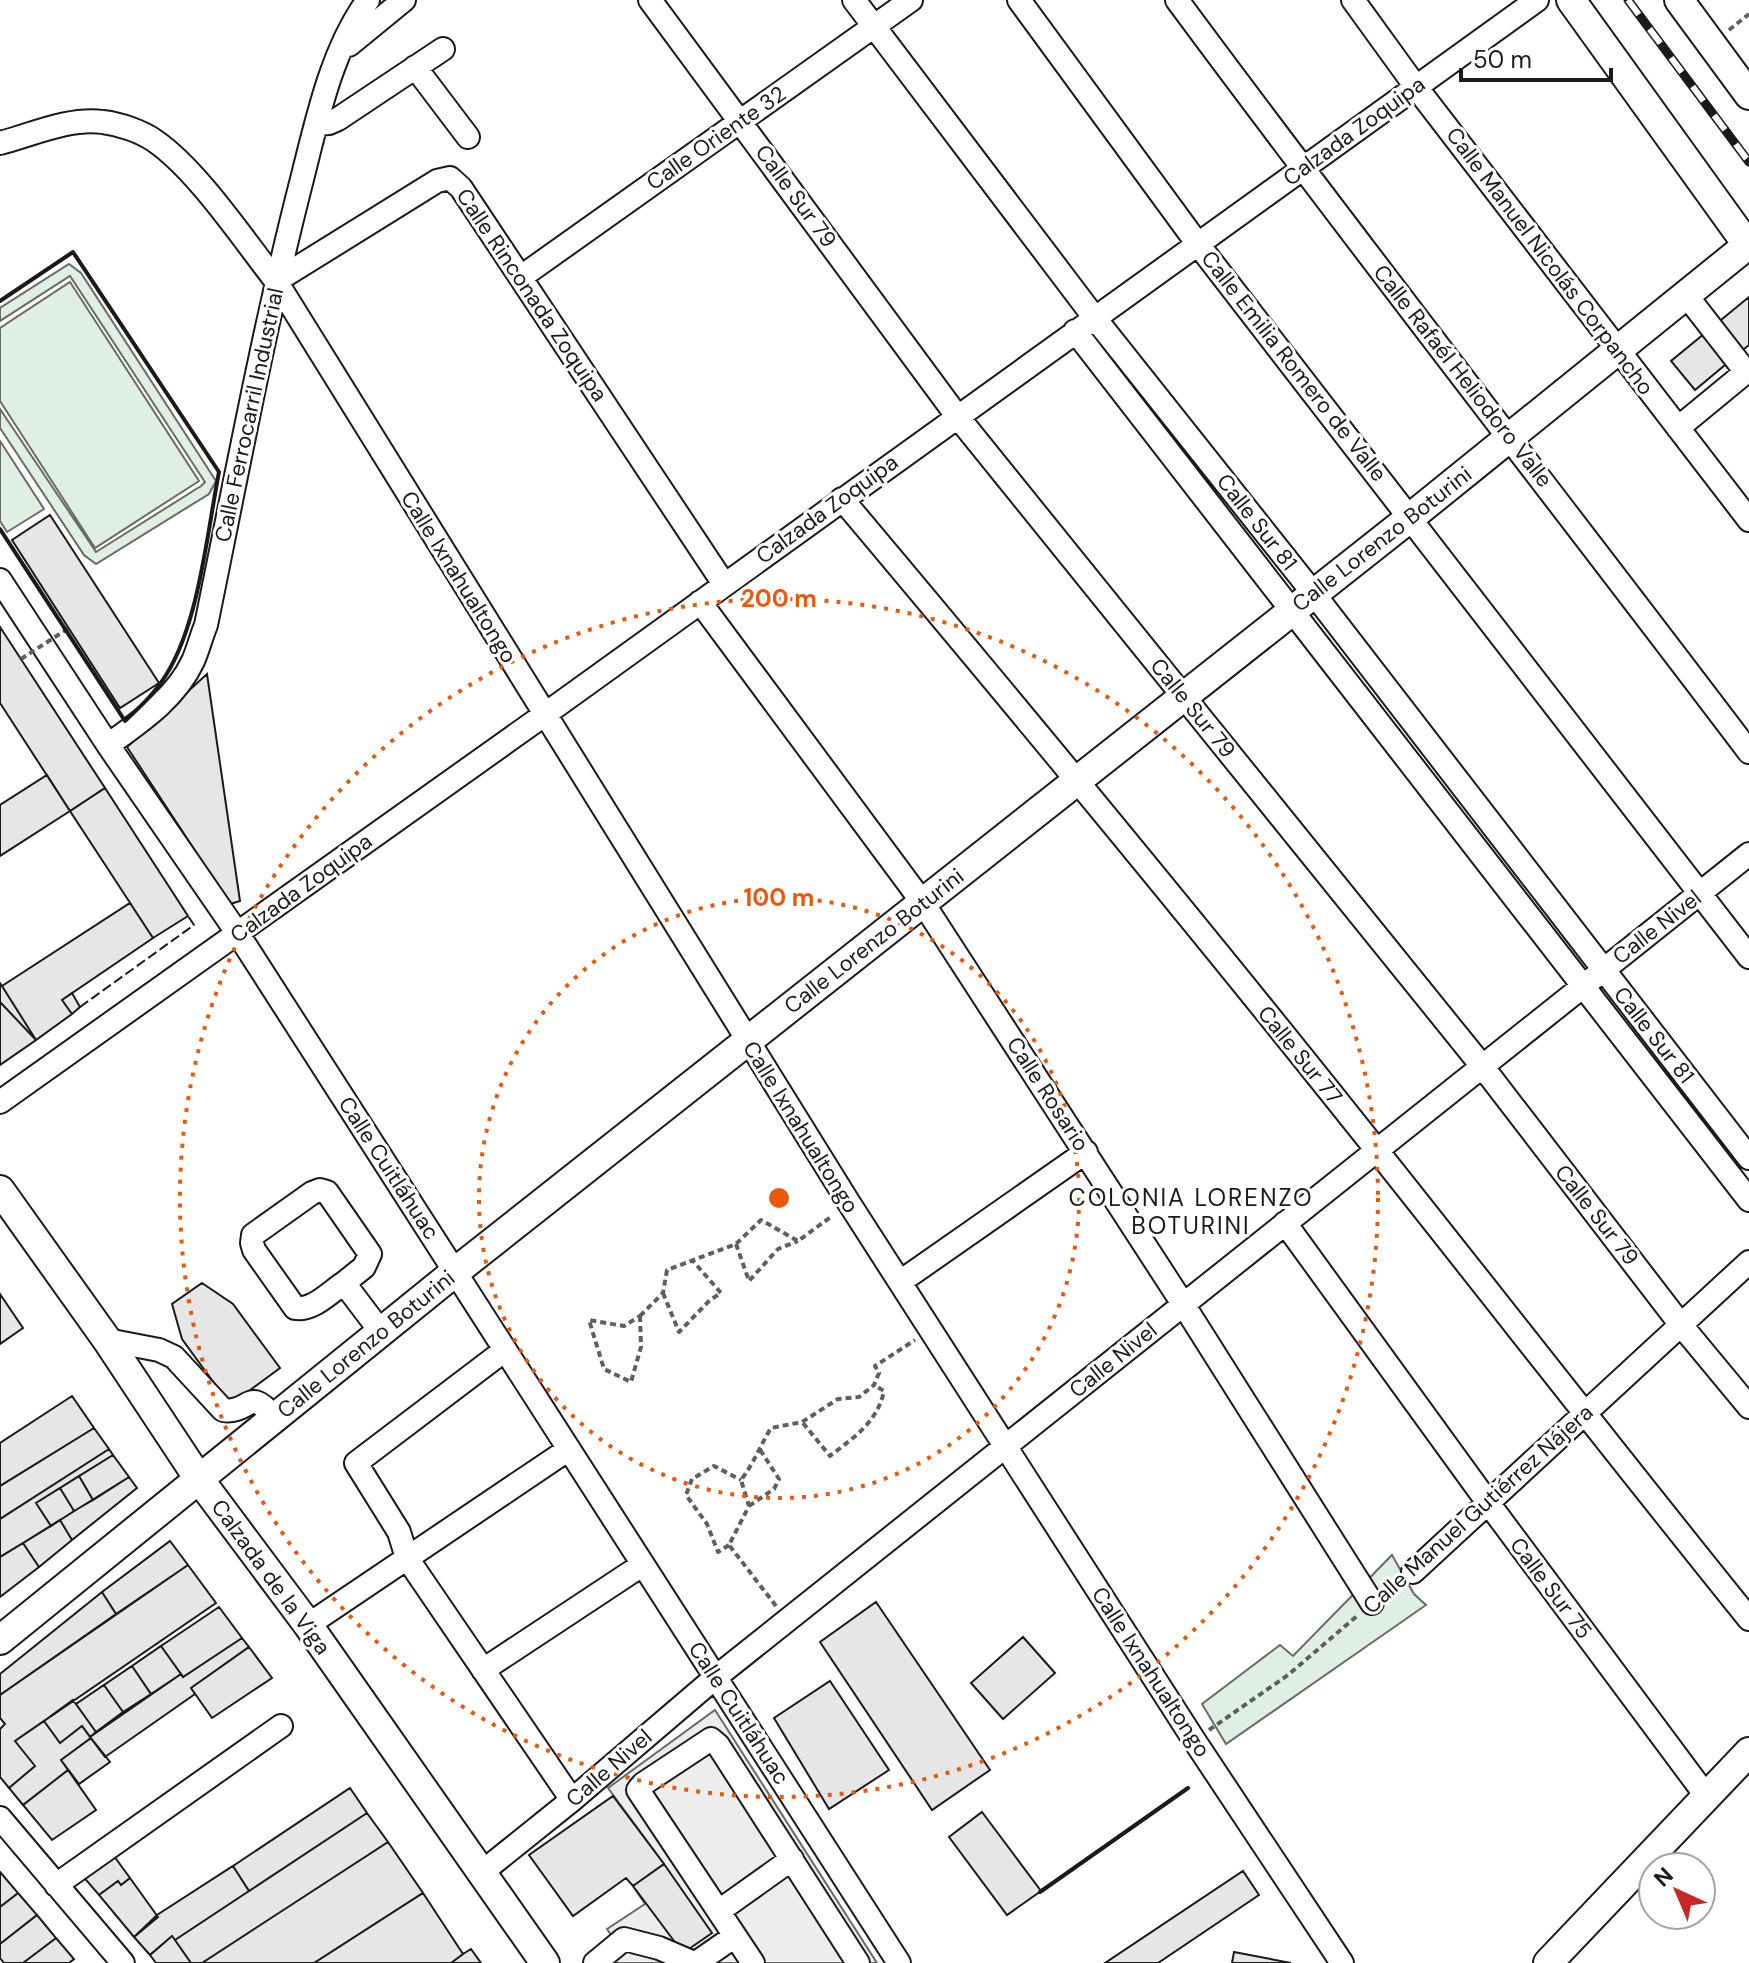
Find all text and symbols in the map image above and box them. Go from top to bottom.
scale bar [1461,32,1611,82]
text: 50 m [1473,44,1532,75]
street label: Calzada Zoquipa [1277,70,1431,192]
street label: Calle Oriente 32 [641,79,791,197]
street label: Calle Manuel Nicolás Corpancho [1440,121,1660,401]
street label: Calle Sur 79 [749,139,843,253]
street label: Calle Rinconada Zoquipa [450,183,614,407]
street label: Calle Emilia Romero de Valle [1195,245,1393,487]
street label: Calle Rafaél Heliodoro Valle [1367,259,1559,493]
street label: Calle Ferrocarril Industrial [208,285,290,545]
street label: Calzada Zoquipa [750,448,904,570]
street label: Calle Lorenzo Boturini [1286,460,1478,618]
street label: Calle Sur 81 [1210,468,1304,576]
street label: Calle Ixnahualtongo [394,486,524,668]
text: 200 m [741,583,817,614]
street label: Calle Sur 79 [1144,652,1242,764]
street label: Calzada Zoquipa [224,827,378,949]
street label: Calle Lorenzo Boturini [778,862,970,1020]
text: 100 m [744,882,814,913]
street label: Calle Nivel [1607,883,1707,971]
street label: Calle Sur 81 [1607,981,1701,1089]
street label: Calle Sur 77 [1251,1000,1349,1110]
street label: Calle Rosario [1000,1031,1096,1157]
street label: Calle Ixnahualtongo [736,1036,866,1218]
street label: Calle Cuitláhuac [332,1091,446,1245]
street label: Calle Sur 79 [1549,1159,1645,1271]
district label: COLONIA LORENZO BOTURINI [1068,1182,1314,1241]
centre of rings [765,1184,793,1212]
street label: Calle Lorenzo Boturini [271,1263,461,1425]
street label: Calle Nivel [1063,1316,1163,1404]
street label: Calle Manuel Gutiérrez Nájera [1357,1398,1599,1620]
street label: Calzada de la Viga [205,1493,337,1661]
street label: Calle Sur 75 [1503,1531,1599,1645]
street label: Calle Ixnahualtongo [1085,1581,1217,1763]
street label: Calle Cuitláhuac [682,1636,796,1790]
street label: Calle Nivel [560,1723,658,1813]
north arrow [1637,1851,1717,1931]
text: N [1648,1861,1679,1893]

